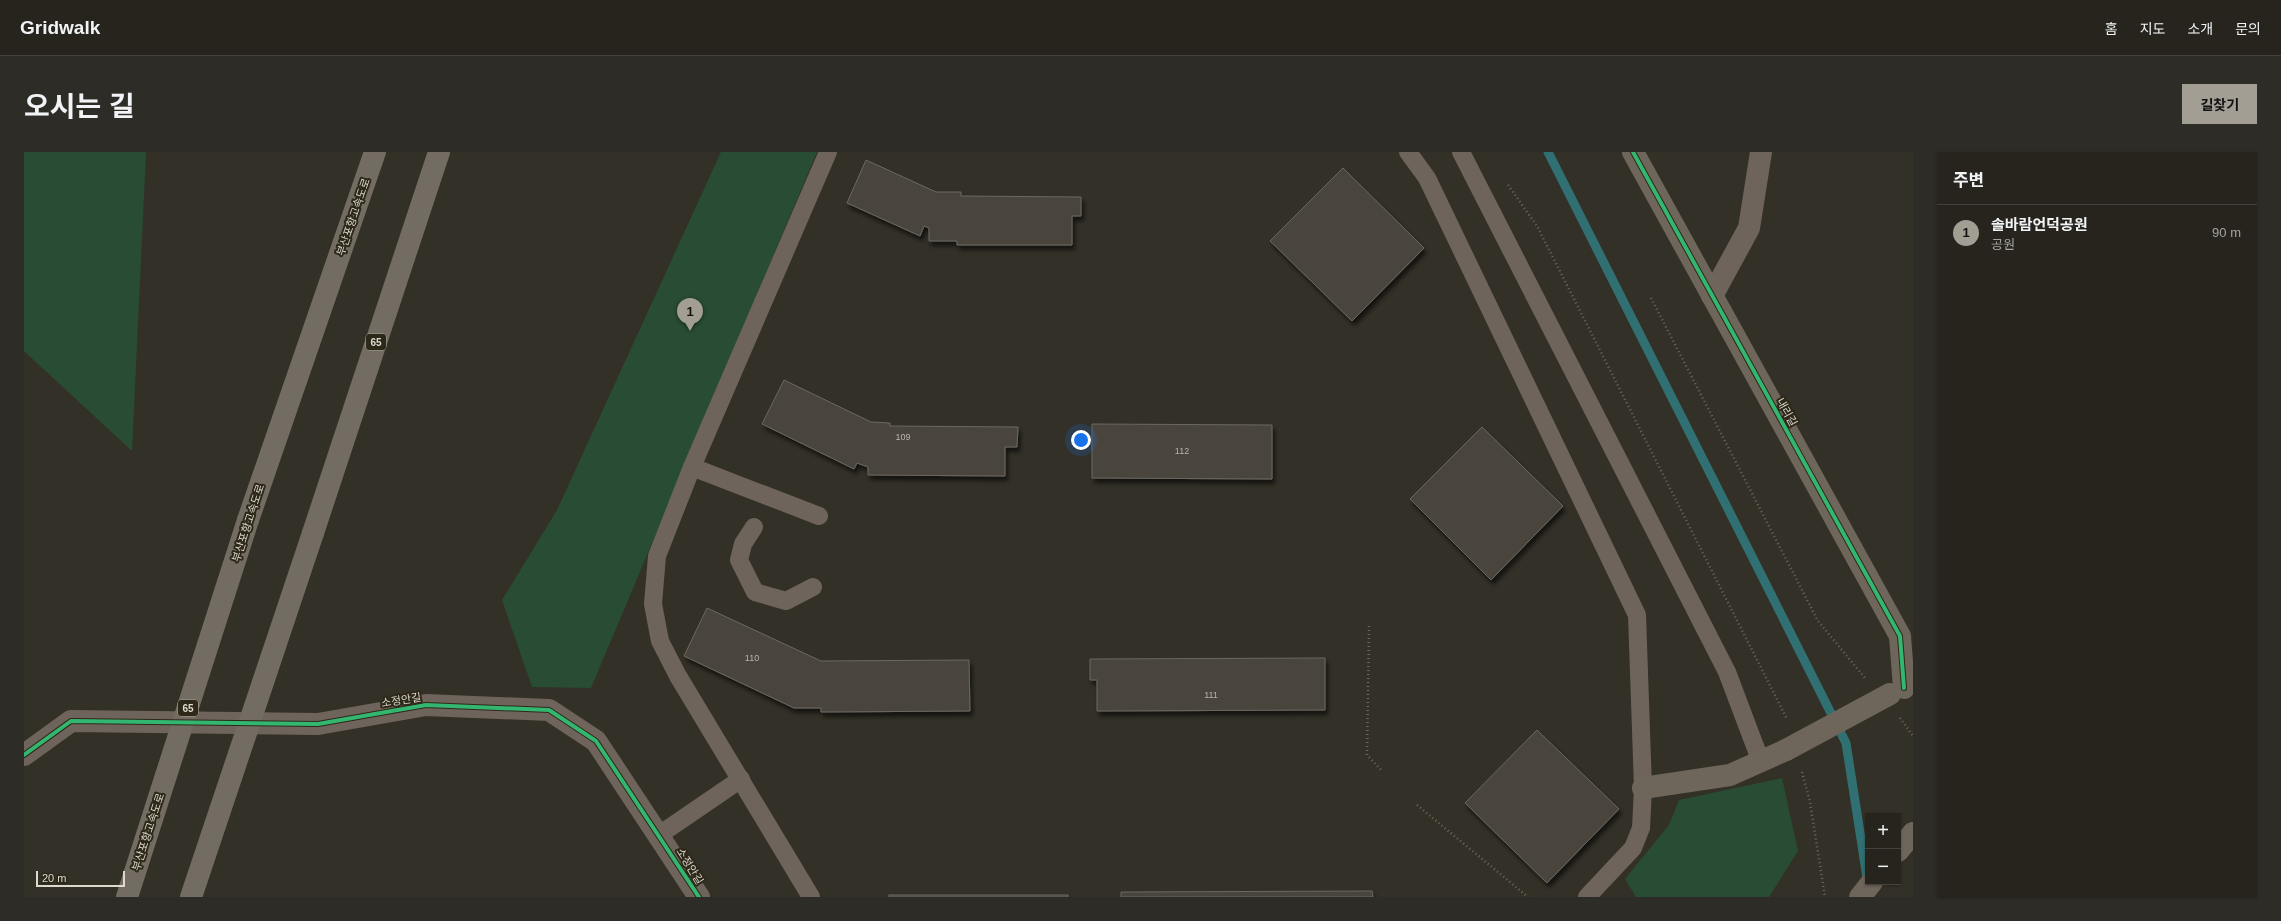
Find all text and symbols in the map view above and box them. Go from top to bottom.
text: Gridwalk [20,17,100,38]
text: 홈 [2105,21,2118,37]
text: 지도 [2140,21,2165,37]
text: 소개 [2187,21,2213,37]
text: 문의 [2235,21,2261,37]
button: 길찾기 [2182,84,2257,124]
text: 오시는 길 [24,91,135,122]
text: 주변 [1953,171,1984,190]
street label: 부산포항고속도로 [334,177,372,257]
text: 솔바람언덕공원 [1991,216,2088,233]
text: 1 [1962,225,1970,240]
text: 90 m [2212,225,2241,240]
text: 공원 [1991,237,2015,252]
pin: 1 [677,298,703,331]
road number: 65 [366,334,386,350]
street label: 내리길 [1774,396,1800,428]
your location [1071,430,1091,450]
house number: 109 [895,432,911,442]
house number: 112 [1175,446,1189,456]
street label: 부산포항고속도로 [230,483,266,563]
house number: 110 [745,653,759,663]
house number: 111 [1204,690,1218,700]
street label: 소정안길 [380,691,422,709]
road number: 65 [178,700,198,716]
street label: 부산포항고속도로 [130,792,166,872]
map controls [1865,813,1901,885]
button: + [1865,813,1901,849]
street label: 소정안길 [674,846,706,886]
button: − [1865,849,1901,885]
scale bar [36,869,125,888]
text: 20 m [42,872,66,884]

